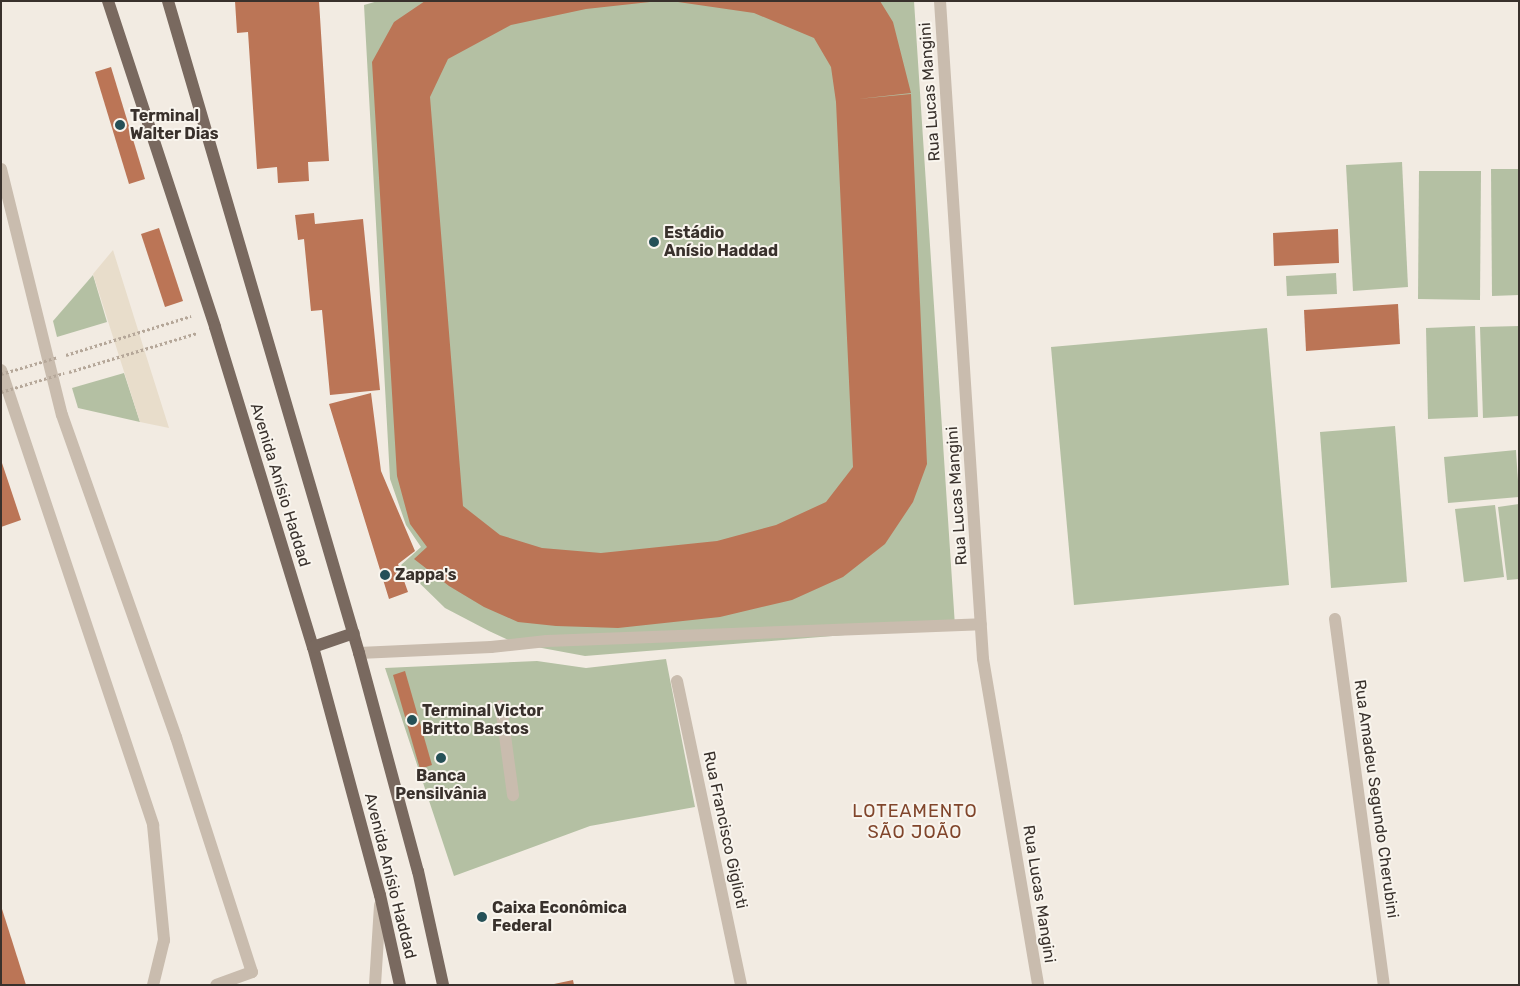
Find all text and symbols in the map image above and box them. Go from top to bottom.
street label: Rua Lucas Mangini [916,22,944,162]
place label: Terminal Walter Dias [130,106,219,144]
marker: Terminal Walter Dias [114,119,126,131]
place label: Estádio Anísio Haddad [664,223,778,261]
marker: Estádio Anísio Haddad [648,236,660,248]
street label: Avenida Anísio Haddad [246,401,314,569]
street label: Rua Lucas Mangini [943,426,971,566]
place label: Zappa's [395,565,457,585]
marker: Zappa's [379,569,391,581]
street label: Rua Amadeu Segundo Cherubini [1350,678,1402,920]
place label: Terminal Victor Britto Bastos [422,701,544,739]
marker: Terminal Victor Britto Bastos [406,714,418,726]
street label: Rua Francisco Giglioti [699,749,751,911]
marker: Banca Pensilvânia [435,752,447,764]
place label: Banca Pensilvânia [395,766,487,804]
street label: Avenida Anísio Haddad [360,791,420,961]
district label: LOTEAMENTO SÃO JOÃO [851,801,979,844]
street label: Rua Lucas Mangini [1019,824,1059,964]
place label: Caixa Econômica Federal [492,898,627,936]
marker: Caixa Econômica Federal [476,911,488,923]

